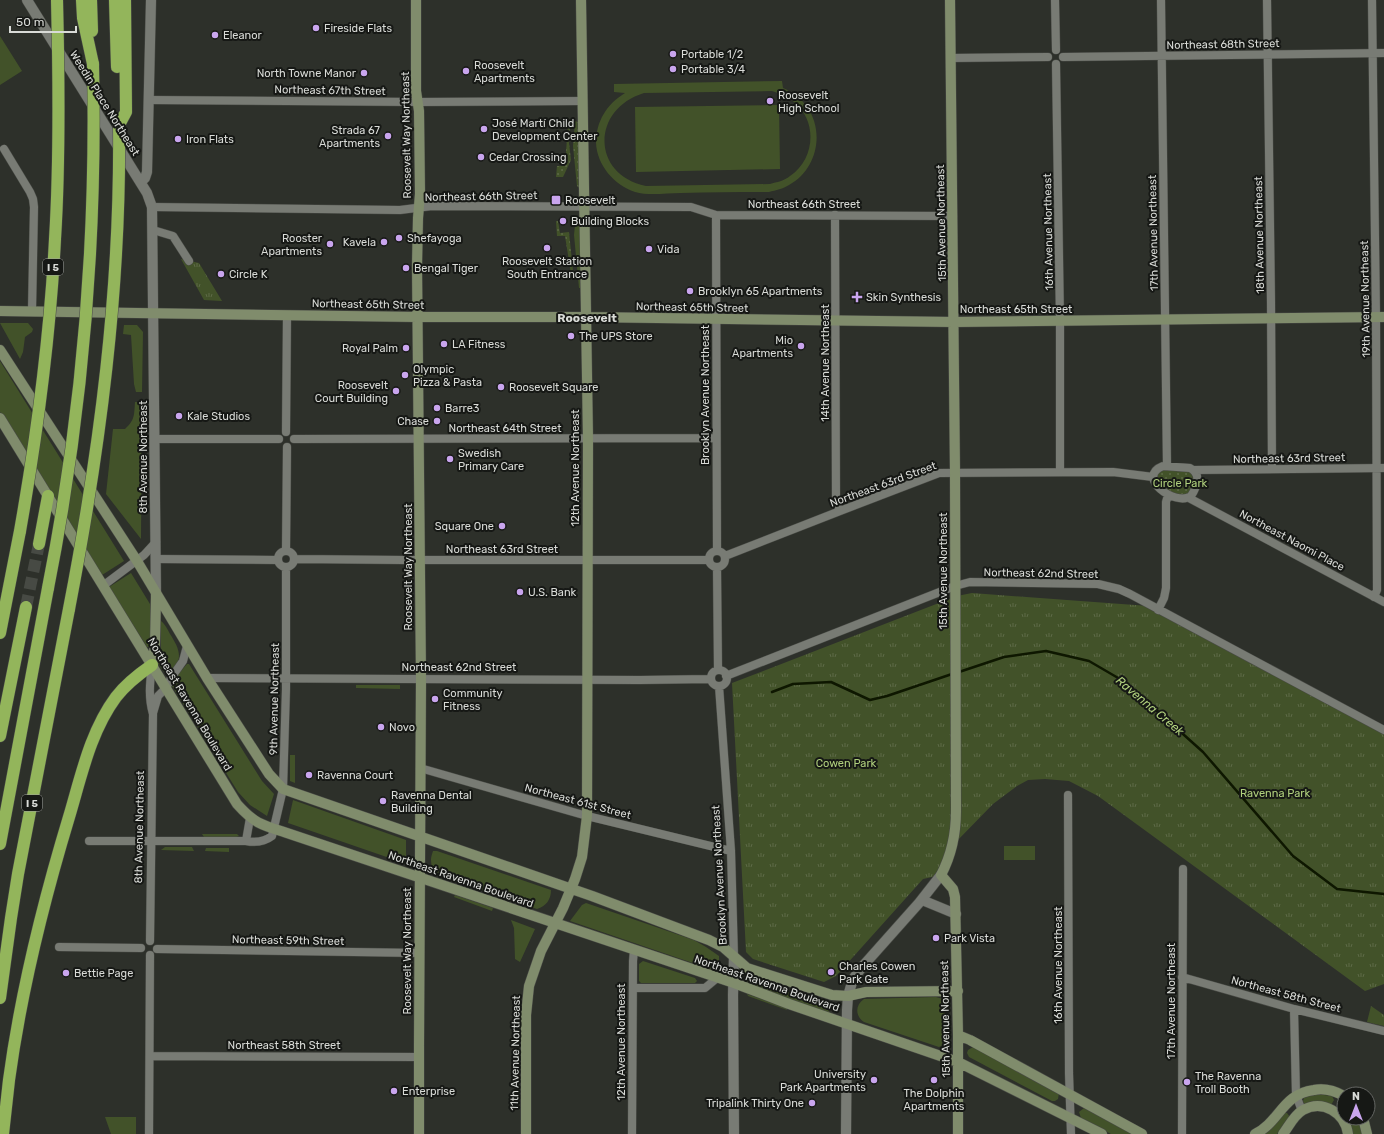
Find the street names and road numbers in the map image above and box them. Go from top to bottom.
street label: Northeast 68th Street [1166,37,1280,52]
street label: Weedin Place Northeast [67,48,143,159]
street label: Roosevelt Way Northeast [399,71,414,199]
street label: Northeast 67th Street [274,83,386,98]
street label: 15th Avenue Northeast [934,164,949,282]
street label: 16th Avenue Northeast [1041,173,1056,291]
street label: 17th Avenue Northeast [1146,174,1161,291]
street label: 18th Avenue Northeast [1252,175,1267,294]
street label: Northeast 66th Street [425,189,538,204]
street label: Northeast 66th Street [748,198,861,211]
street label: 19th Avenue Northeast [1358,240,1373,358]
road number: I 5 [43,259,63,275]
street label: Northeast 65th Street [312,297,425,312]
street label: Northeast 65th Street [636,300,749,315]
street label: Northeast 65th Street [960,303,1073,316]
street label: 14th Avenue Northeast [819,304,832,422]
street label: Brooklyn Avenue Northeast [699,324,712,465]
street label: 8th Avenue Northeast [137,400,150,513]
street label: 12th Avenue Northeast [569,409,582,527]
street label: Northeast 64th Street [449,422,562,435]
street label: Northeast 63rd Street [1233,451,1346,466]
street label: Northeast 63rd Street [828,459,939,510]
street label: Roosevelt Way Northeast [402,503,415,631]
street label: Northeast Naomi Place [1237,507,1347,574]
street label: 15th Avenue Northeast [937,512,950,630]
street label: Northeast 63rd Street [446,543,559,556]
street label: Northeast 62nd Street [984,566,1099,581]
street label: Northeast Ravenna Boulevard [145,635,234,773]
street label: 9th Avenue Northeast [267,642,282,755]
street label: Northeast 62nd Street [402,661,517,674]
street label: 8th Avenue Northeast [132,770,147,884]
street label: Northeast 61st Street [523,781,633,822]
road number: I 5 [22,795,42,811]
street label: Brooklyn Avenue Northeast [709,804,730,945]
street label: Northeast Ravenna Boulevard [386,848,535,910]
street label: Roosevelt Way Northeast [401,887,414,1015]
street label: 16th Avenue Northeast [1052,906,1065,1024]
street label: Northeast 59th Street [232,933,345,948]
street label: 17th Avenue Northeast [1165,942,1178,1059]
street label: Northeast Ravenna Boulevard [692,952,841,1014]
street label: 15th Avenue Northeast [938,960,953,1078]
street label: Northeast 58th Street [1230,974,1343,1016]
street label: 12th Avenue Northeast [615,983,628,1101]
street label: 11th Avenue Northeast [508,995,523,1111]
street label: Northeast 58th Street [228,1039,341,1052]

